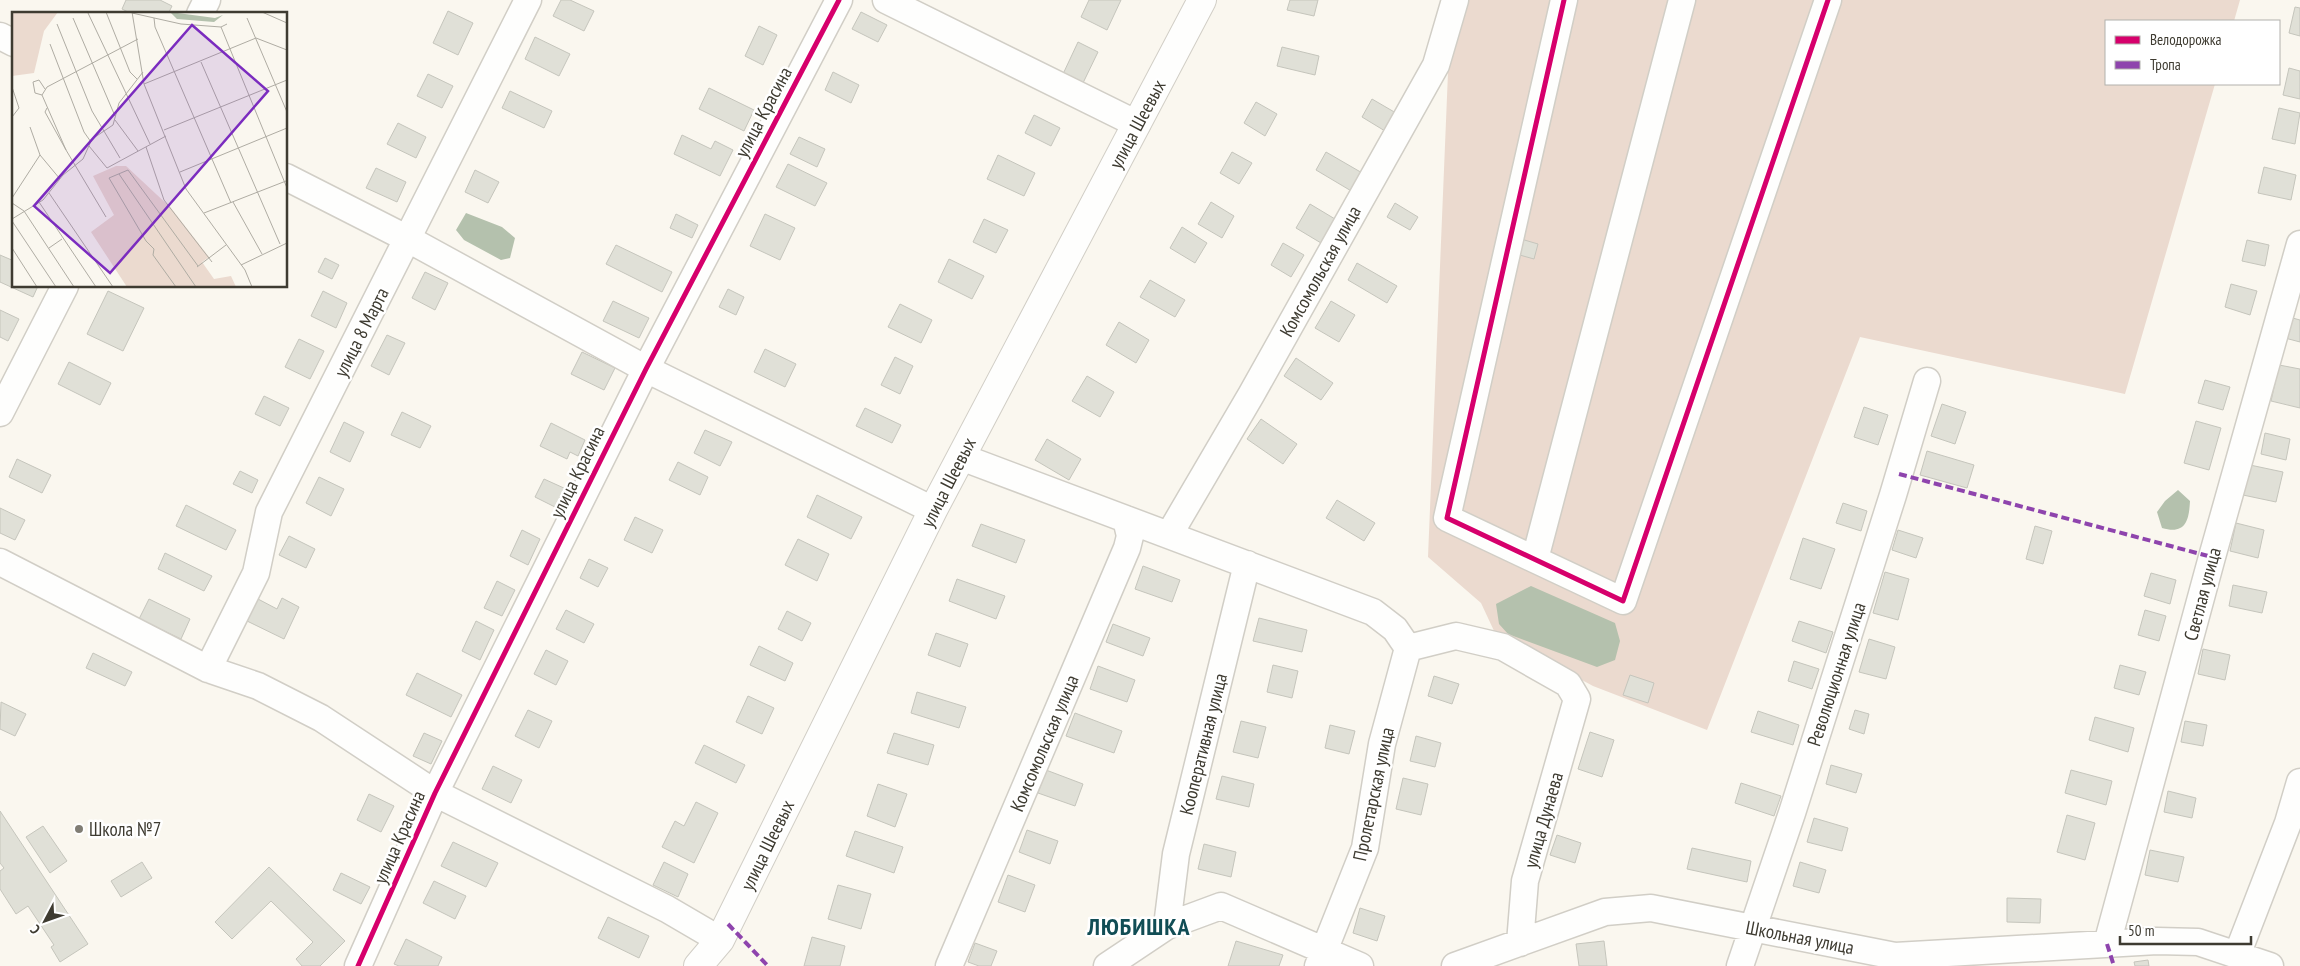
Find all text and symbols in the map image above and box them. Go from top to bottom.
inset map [12,12,288,288]
legend [2105,20,2280,85]
text: Велодорожка [2150,30,2221,49]
text: Тропа [2150,55,2181,74]
street label: улица Красина [729,63,797,161]
street label: улица Шеевых [1104,75,1171,173]
street label: Комсомольская улица [1274,201,1366,341]
street label: улица 8 Марта [328,283,394,381]
street label: улица Красина [544,422,610,522]
street label: улица Шеевых [915,433,981,531]
street label: Светлая улица [2178,545,2226,643]
street label: Революционная улица [1801,599,1871,749]
street label: Комсомольская улица [1004,671,1084,815]
street label: Кооперативная улица [1174,671,1232,817]
street label: Пролетарская улица [1347,725,1399,863]
street label: улица Дунаева [1518,769,1568,871]
street label: улица Красина [368,787,430,887]
street label: улица Шеевых [735,796,799,894]
place label: Школа №7 [89,817,161,841]
marker: Школа №7 [73,823,85,835]
north arrow [20,896,70,946]
district label: ЛЮБИШКА [1087,911,1190,942]
scale bar [2120,914,2251,946]
street label: Школьная улица [1744,915,1856,959]
text: С [26,921,44,938]
text: 50 m [2128,921,2154,940]

